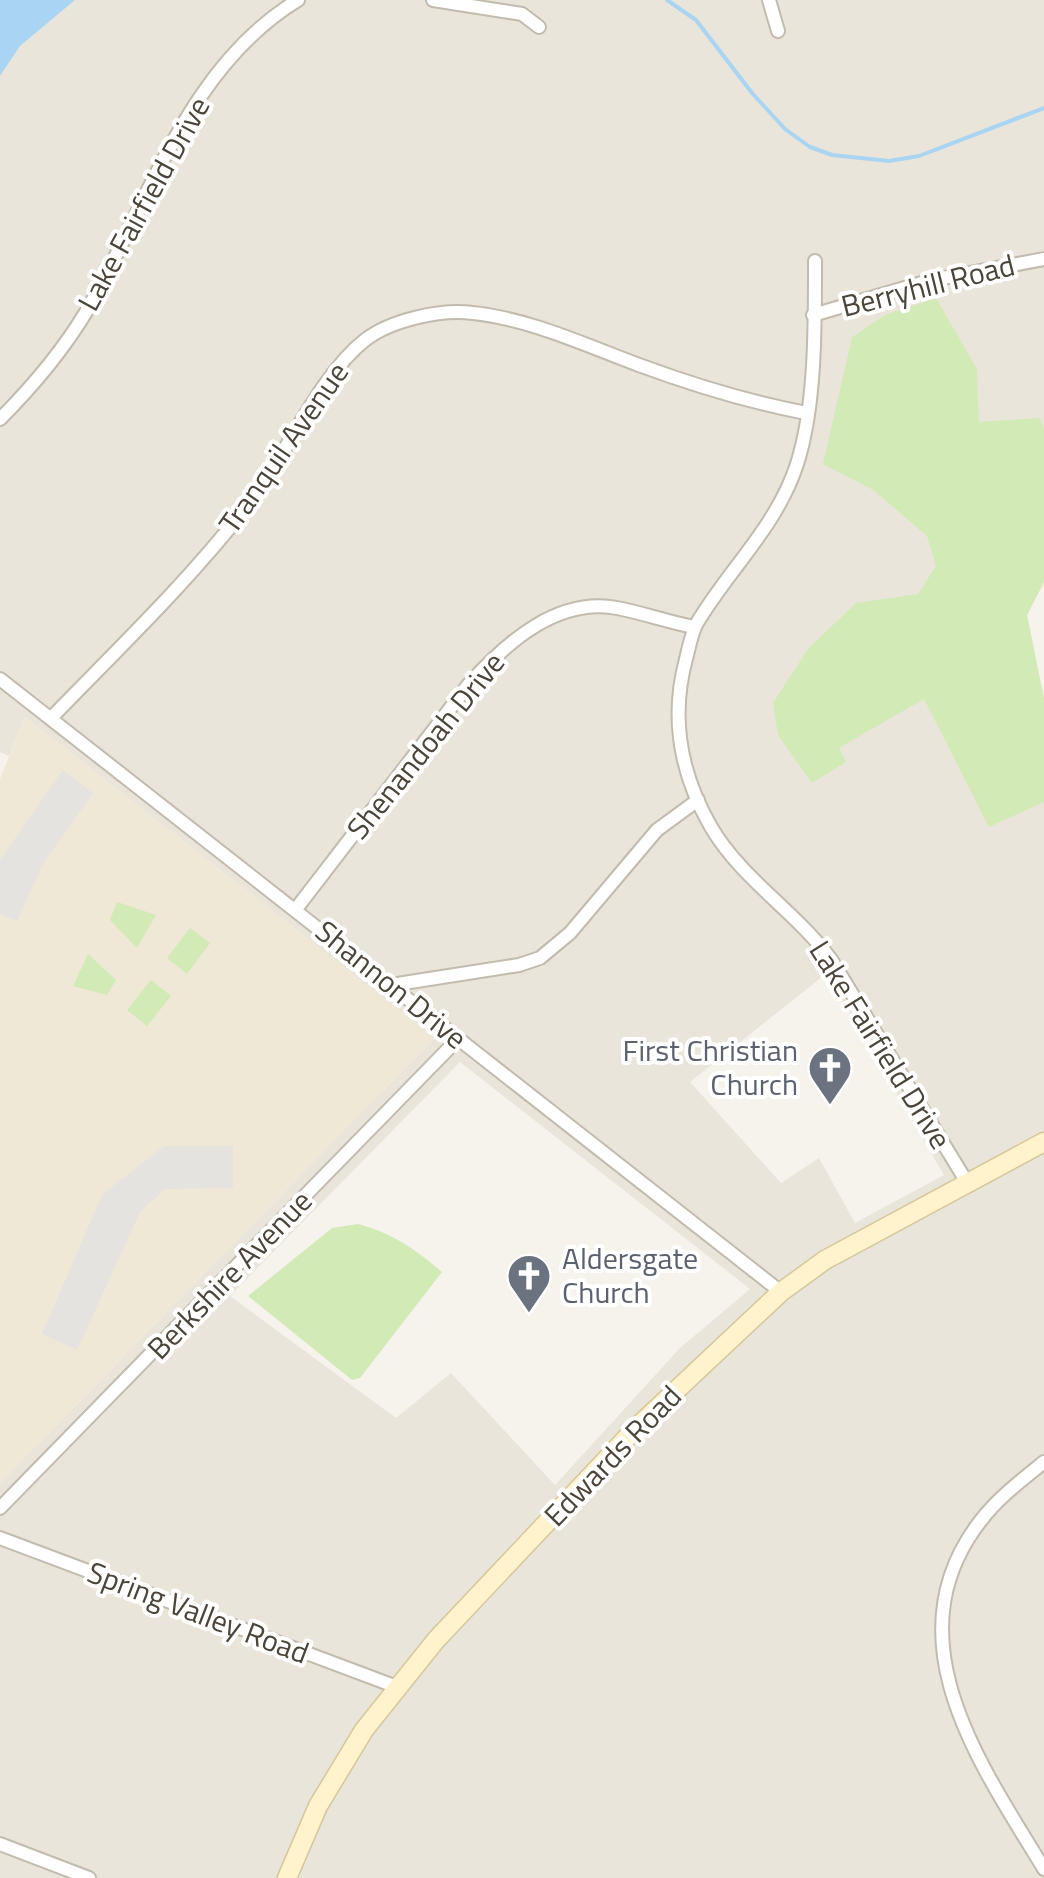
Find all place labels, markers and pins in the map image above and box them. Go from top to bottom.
place label: First Christian Church [623,1027,798,1107]
church icon: First Christian Church [807,1045,853,1106]
place label: Aldersgate Church [562,1235,698,1315]
church icon: Aldersgate Church [506,1253,552,1314]

